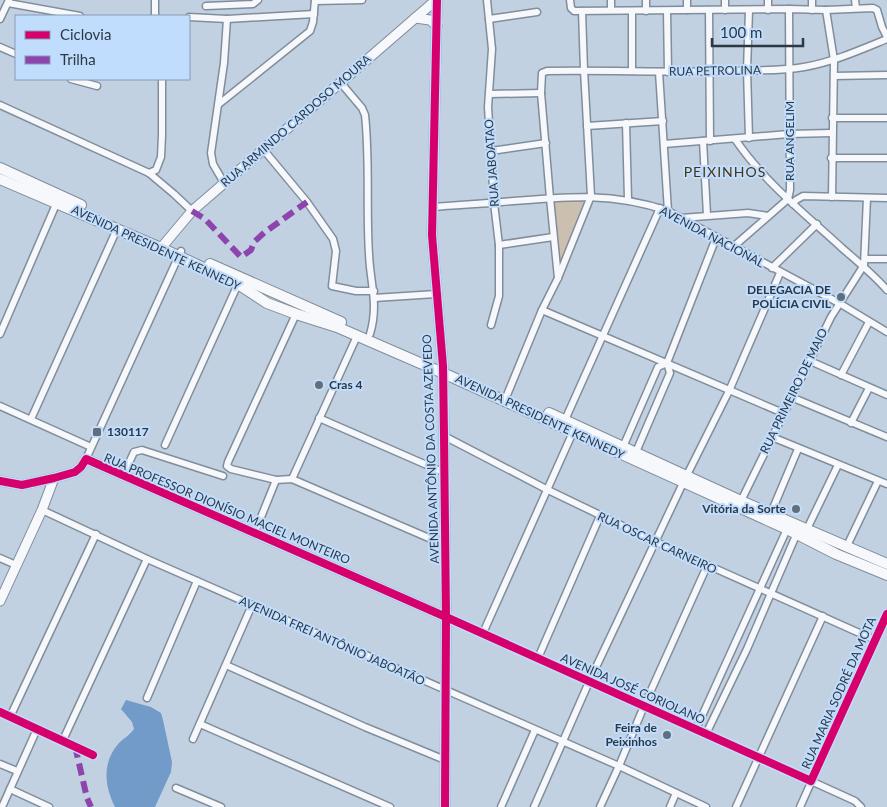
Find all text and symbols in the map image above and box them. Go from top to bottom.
legend [15,15,190,80]
scale bar [712,15,803,47]
text: 100 m [720,23,762,41]
text: Ciclovia [60,25,111,43]
text: Trilha [60,50,96,68]
street label: RUA ARMINDO CARDOSO MOURA [217,51,375,190]
street label: RUA PETROLINA [669,62,762,79]
street label: RUA ANGELIM [782,101,797,181]
street label: RUA JABOATAO [481,118,502,207]
district label: PEIXINHOS [684,163,766,180]
street label: AVENIDA PRESIDENTE KENNEDY [69,202,244,294]
street label: AVENIDA NACIONAL [657,203,767,270]
place label: DELEGACIA DE POLÍCIA CIVIL [747,282,832,311]
marker: DELEGACIA DE POLÍCIA CIVIL [835,291,847,303]
street label: RUA PRIMEIRO DE MAIO [757,325,831,456]
street label: AVENIDA ANTÔNIO DA COSTA AZEVEDO [419,334,442,564]
street label: AVENIDA PRESIDENTE KENNEDY [453,371,628,463]
place label: Cras 4 [329,377,363,392]
marker: Cras 4 [313,379,325,391]
place label: 130117 [107,424,149,439]
marker: 130117 [91,426,103,438]
street label: RUA PROFESSOR DIONÍSIO MACIEL MONTEIRO [102,450,353,568]
place label: Vitória da Sorte [701,501,787,516]
marker: Vitória da Sorte [790,503,802,515]
street label: RUA OSCAR CARNEIRO [595,508,720,577]
street label: AVENIDA FREI ANTÔNIO JABOATÃO [237,593,428,689]
street label: RUA MARIA SODRÉ DA MOTA [798,614,879,771]
street label: AVENIDA JOSÉ CORIOLANO [559,650,708,727]
place label: Feira de Peixinhos [605,720,658,749]
marker: Feira de Peixinhos [661,729,673,741]

